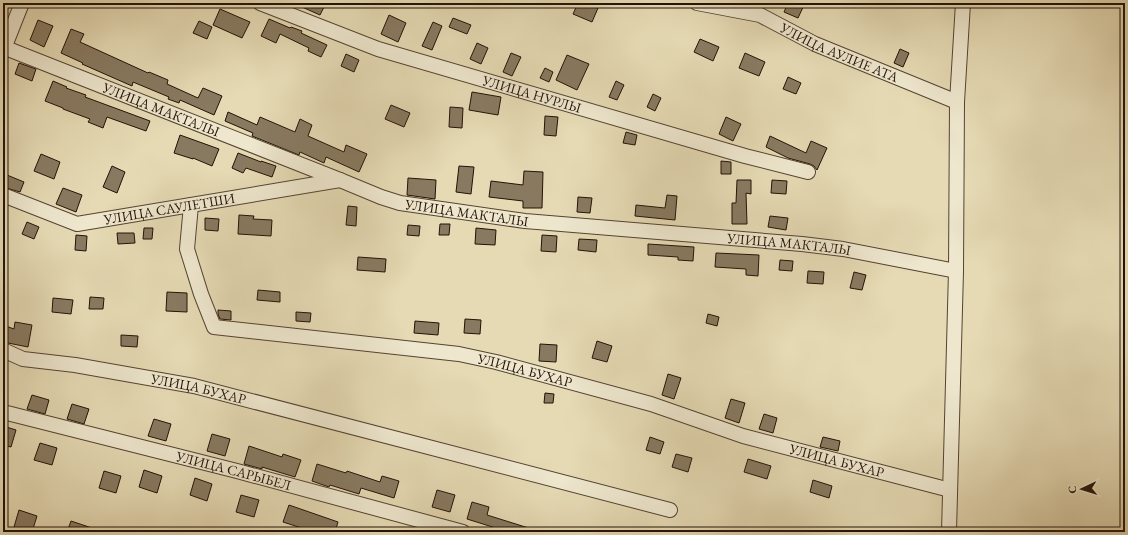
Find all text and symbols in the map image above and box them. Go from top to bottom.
street label: УЛИЦА АУЛИЕ АТА [776,18,901,86]
street label: УЛИЦА НУРЛЫ [480,71,583,117]
street label: УЛИЦА МАКТАЛЫ [99,78,222,141]
street label: УЛИЦА САУЛЕТШИ [102,189,237,229]
street label: УЛИЦА МАКТАЛЫ [403,195,530,230]
street label: УЛИЦА МАКТАЛЫ [726,229,853,259]
street label: УЛИЦА БУХАР [475,349,574,391]
street label: УЛИЦА БУХАР [148,369,248,408]
street label: УЛИЦА БУХАР [787,439,886,481]
street label: УЛИЦА САРЫБЕЛ [173,447,293,494]
north arrow [1062,469,1102,509]
text: С [1065,485,1079,494]

